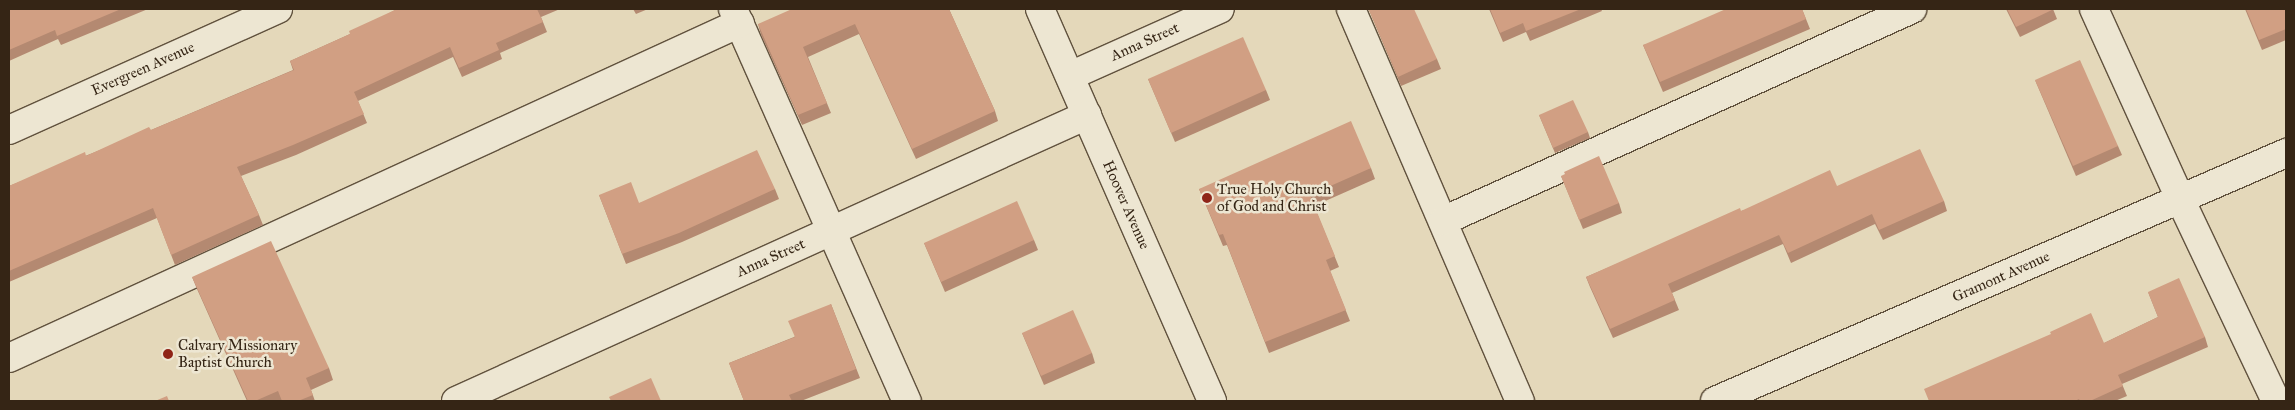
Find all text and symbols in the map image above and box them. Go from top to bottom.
street label: Anna Street [1108,19,1182,65]
street label: Evergreen Avenue [89,38,197,100]
street label: Hoover Avenue [1098,158,1154,252]
place label: True Holy Church of God and Christ [1217,180,1331,215]
marker: True Holy Church of God and Christ [1201,192,1213,204]
street label: Anna Street [734,235,808,281]
street label: Gramont Avenue [1949,247,2053,307]
place label: Calvary Missionary Baptist Church [178,336,297,371]
marker: Calvary Missionary Baptist Church [162,348,174,360]

